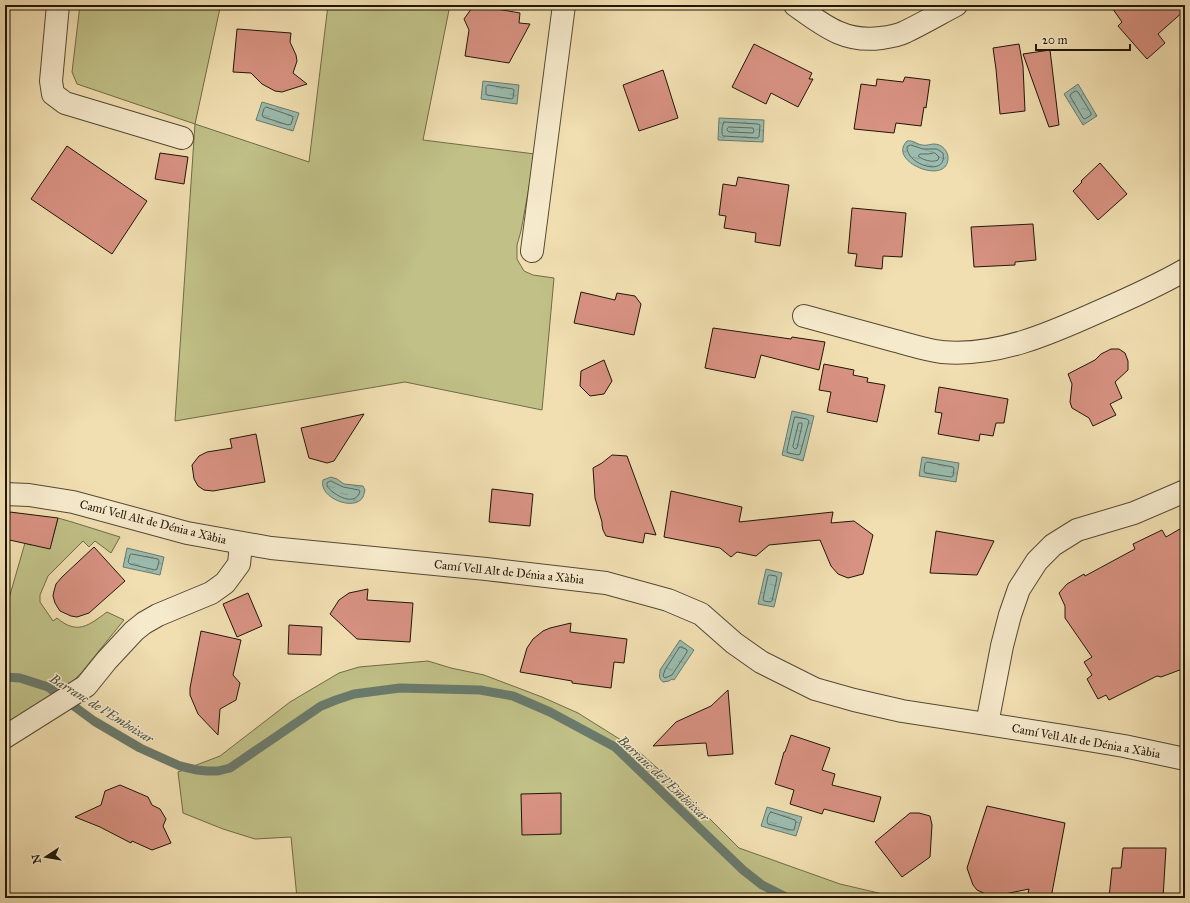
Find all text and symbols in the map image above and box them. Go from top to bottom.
scale bar [1036,26,1130,52]
text: 20 m [1042,33,1068,47]
street label: Camí Vell Alt de Dénia a Xàbia [78,497,229,547]
street label: Camí Vell Alt de Dénia a Xàbia [433,557,586,587]
water label: Barranc de l'Emboixar [46,670,157,747]
street label: Camí Vell Alt de Dénia a Xàbia [1011,721,1162,761]
water label: Barranc de l'Emboixar [614,732,713,825]
north arrow [26,837,66,877]
text: N [29,852,44,865]

